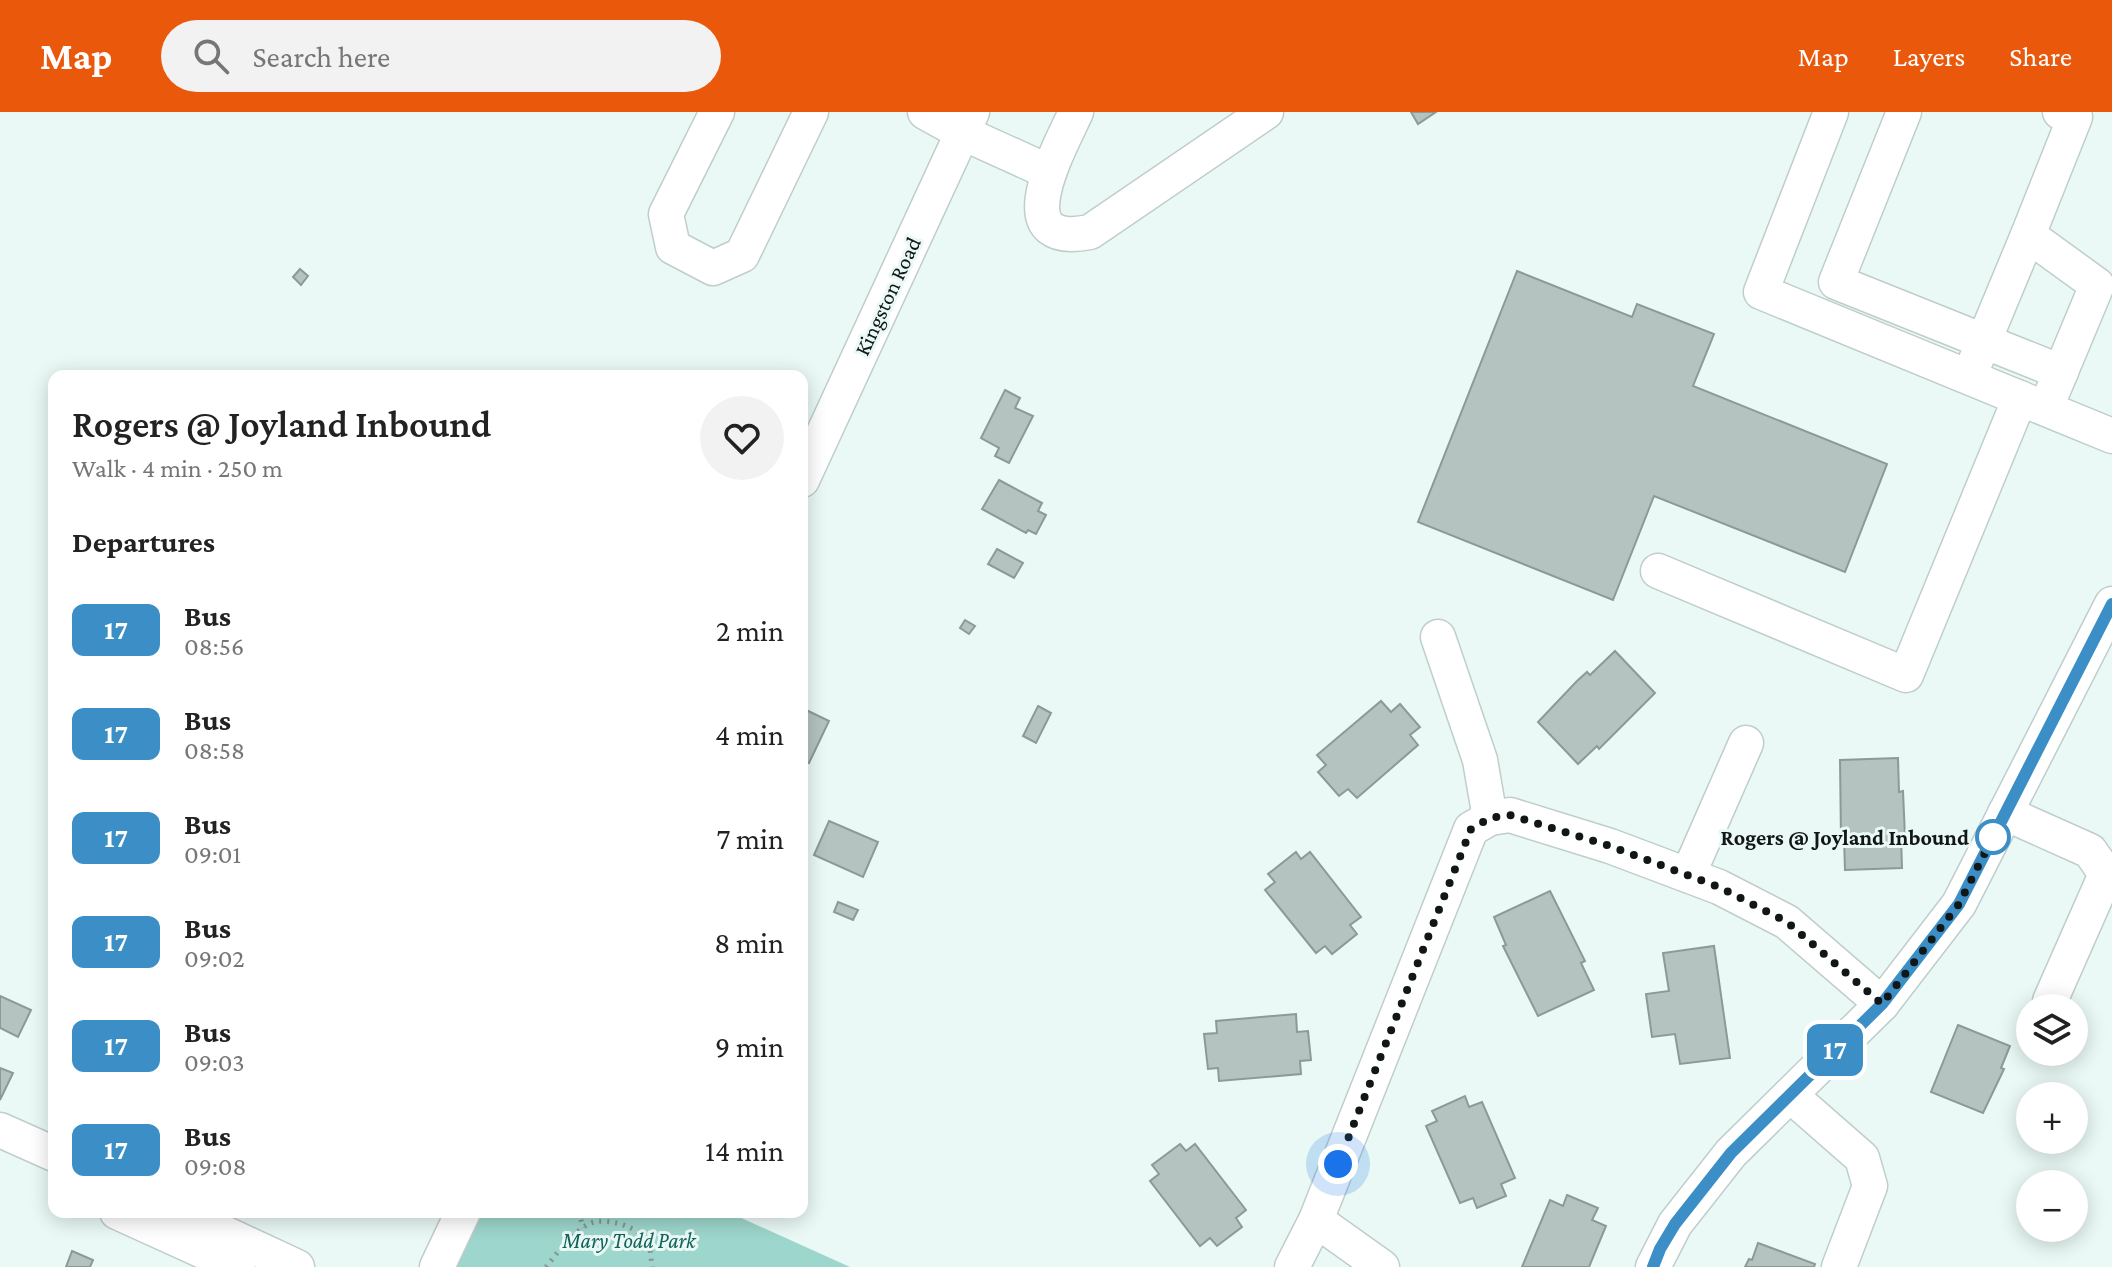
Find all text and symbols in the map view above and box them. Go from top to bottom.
search box [161,20,721,92]
icon: search [189,34,233,78]
text: Map [40,35,113,77]
text: Search here [253,40,390,73]
text: Map [1798,41,1849,72]
text: Layers [1893,41,1965,72]
text: Share [2009,41,2072,72]
street label: Kingston Road [849,233,926,359]
button: heart [700,396,784,480]
text: Rogers @ Joyland Inbound [72,403,491,445]
text: Walk · 4 min · 250 m [72,454,283,483]
text: Departures [72,525,215,558]
text: Bus [184,599,231,632]
text: 17 [104,614,128,645]
text: 2 min [716,614,784,647]
text: 08:56 [184,632,244,661]
text: Bus [184,703,231,736]
text: 17 [104,718,128,749]
text: 4 min [715,718,784,751]
text: 08:58 [184,736,245,765]
text: Bus [184,807,231,840]
marker: Rogers @ Joyland Inbound [1976,820,2010,854]
text: 17 [104,822,128,853]
text: 7 min [716,822,784,855]
place label: Rogers @ Joyland Inbound [1721,825,1969,850]
text: 09:01 [184,840,241,869]
text: Bus [184,911,231,944]
text: 17 [104,926,128,957]
text: 8 min [714,926,784,959]
text: 09:02 [184,944,245,973]
map controls [2016,994,2088,1242]
button: layers [2016,994,2088,1066]
text: Bus [184,1015,231,1048]
line badge: 17 [1799,1024,1871,1076]
text: 17 [104,1030,128,1061]
text: 9 min [715,1030,784,1063]
text: 17 [1823,1034,1847,1065]
text: 09:03 [184,1048,245,1077]
button: + [2016,1082,2088,1154]
text: Bus [184,1119,231,1152]
text: 17 [104,1134,128,1165]
text: 14 min [705,1134,784,1167]
your location [1318,1144,1358,1184]
text: 09:08 [184,1152,247,1181]
button: − [2016,1170,2088,1242]
park label: Mary Todd Park [561,1228,697,1253]

